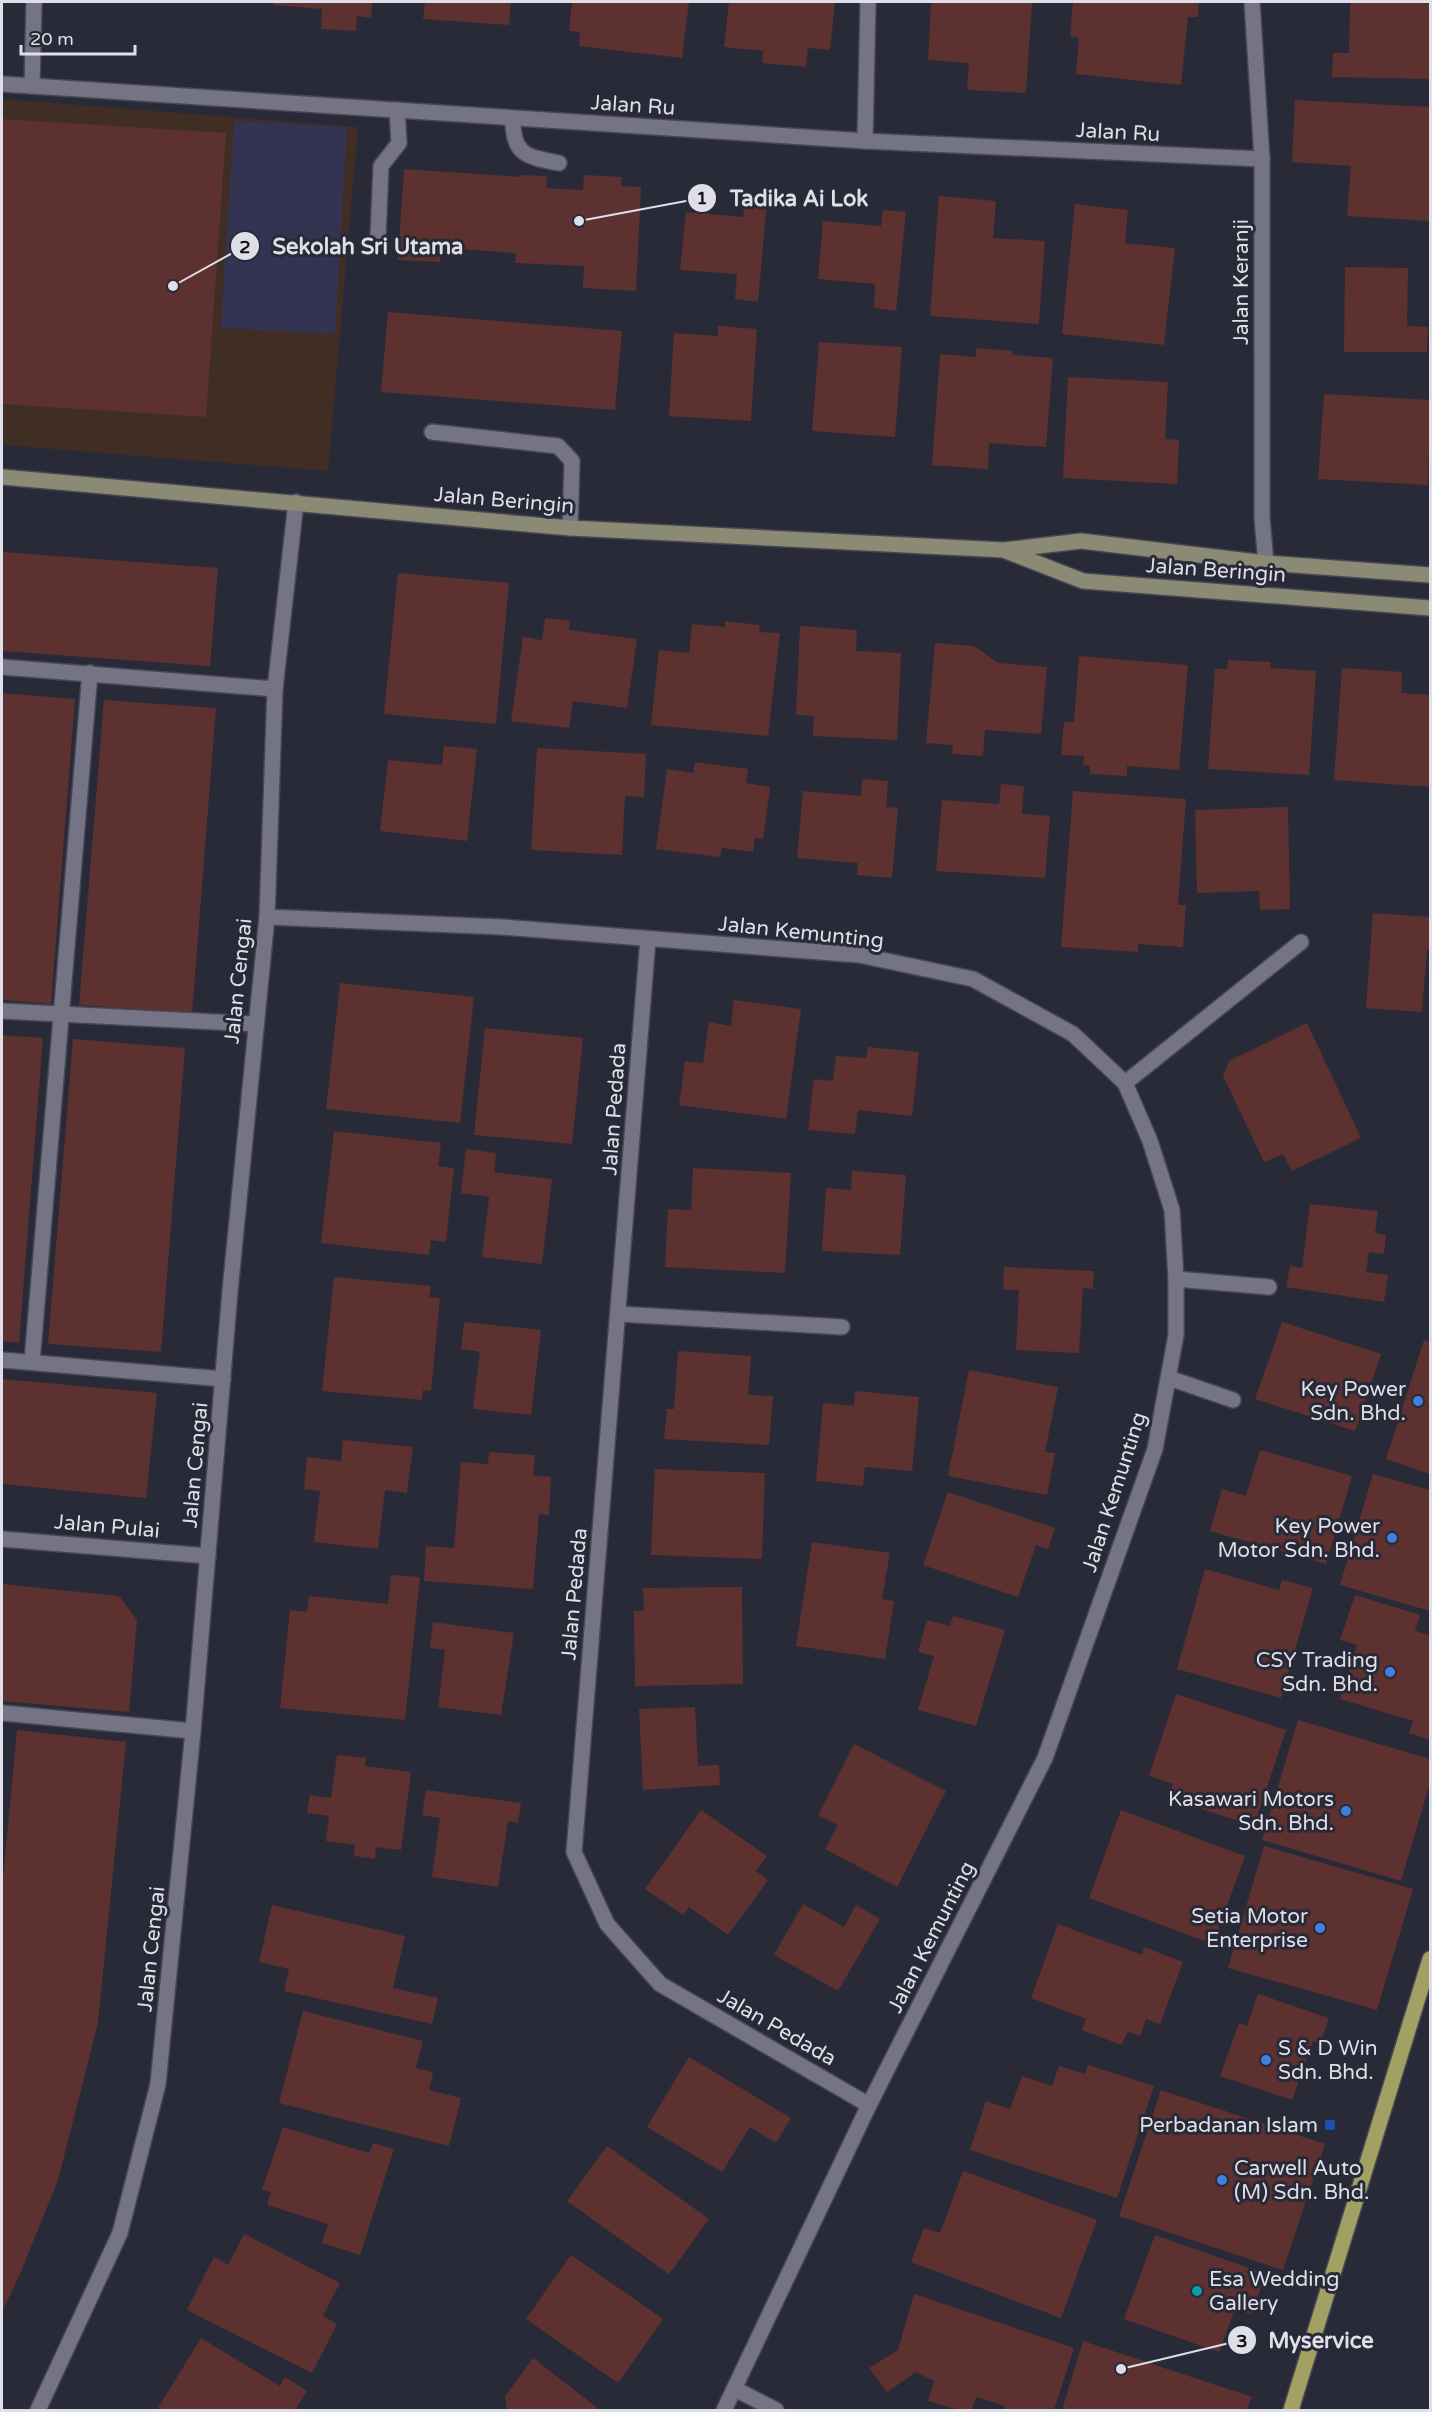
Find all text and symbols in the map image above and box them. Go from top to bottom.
scale bar [21,18,135,56]
text: 20 m [30,28,74,50]
street label: Jalan Ru [590,90,676,121]
street label: Jalan Ru [1075,118,1161,147]
callout: Tadika Ai Lok [687,178,880,218]
text: Tadika Ai Lok [729,186,868,212]
text: 1 [696,187,708,209]
street label: Jalan Keranji [1229,219,1254,345]
callout: Sekolah Sri Utama [230,226,475,266]
text: Sekolah Sri Utama [273,234,463,260]
text: 2 [239,236,251,258]
street label: Jalan Beringin [433,482,575,519]
street label: Jalan Beringin [1145,553,1287,588]
street label: Jalan Kemunting [717,911,885,954]
street label: Jalan Cengai [219,917,258,1045]
street label: Jalan Pedada [597,1042,632,1176]
place label: Key Power Sdn. Bhd. [1301,1377,1406,1426]
marker: Key Power Sdn. Bhd. [1411,1394,1425,1408]
street label: Jalan Cengai [178,1401,213,1529]
street label: Jalan Kemunting [1077,1409,1152,1575]
street label: Jalan Pulai [53,1509,161,1544]
place label: Key Power Motor Sdn. Bhd. [1217,1514,1380,1563]
street label: Jalan Pedada [556,1527,593,1661]
marker: Key Power Motor Sdn. Bhd. [1385,1531,1399,1545]
place label: CSY Trading Sdn. Bhd. [1256,1648,1378,1697]
marker: CSY Trading Sdn. Bhd. [1383,1665,1397,1679]
place label: Kasawari Motors Sdn. Bhd. [1168,1787,1334,1836]
marker: Kasawari Motors Sdn. Bhd. [1339,1804,1353,1818]
street label: Jalan Kemunting [882,1857,980,2017]
street label: Jalan Cengai [132,1885,171,2013]
place label: Setia Motor Enterprise [1191,1904,1308,1953]
marker: Setia Motor Enterprise [1313,1921,1327,1935]
street label: Jalan Pedada [713,1983,840,2071]
place label: S & D Win Sdn. Bhd. [1278,2036,1378,2085]
marker: S & D Win Sdn. Bhd. [1259,2053,1273,2067]
place label: Perbadanan Islam [1139,2113,1318,2138]
marker: Perbadanan Islam [1323,2118,1337,2132]
place label: Carwell Auto (M) Sdn. Bhd. [1234,2156,1369,2205]
marker: Carwell Auto (M) Sdn. Bhd. [1215,2173,1229,2187]
place label: Esa Wedding Gallery [1209,2267,1340,2316]
marker: Esa Wedding Gallery [1190,2284,1204,2298]
callout: Myservice [1227,2320,1386,2360]
text: Myservice [1268,2328,1374,2354]
text: 3 [1236,2330,1248,2352]

